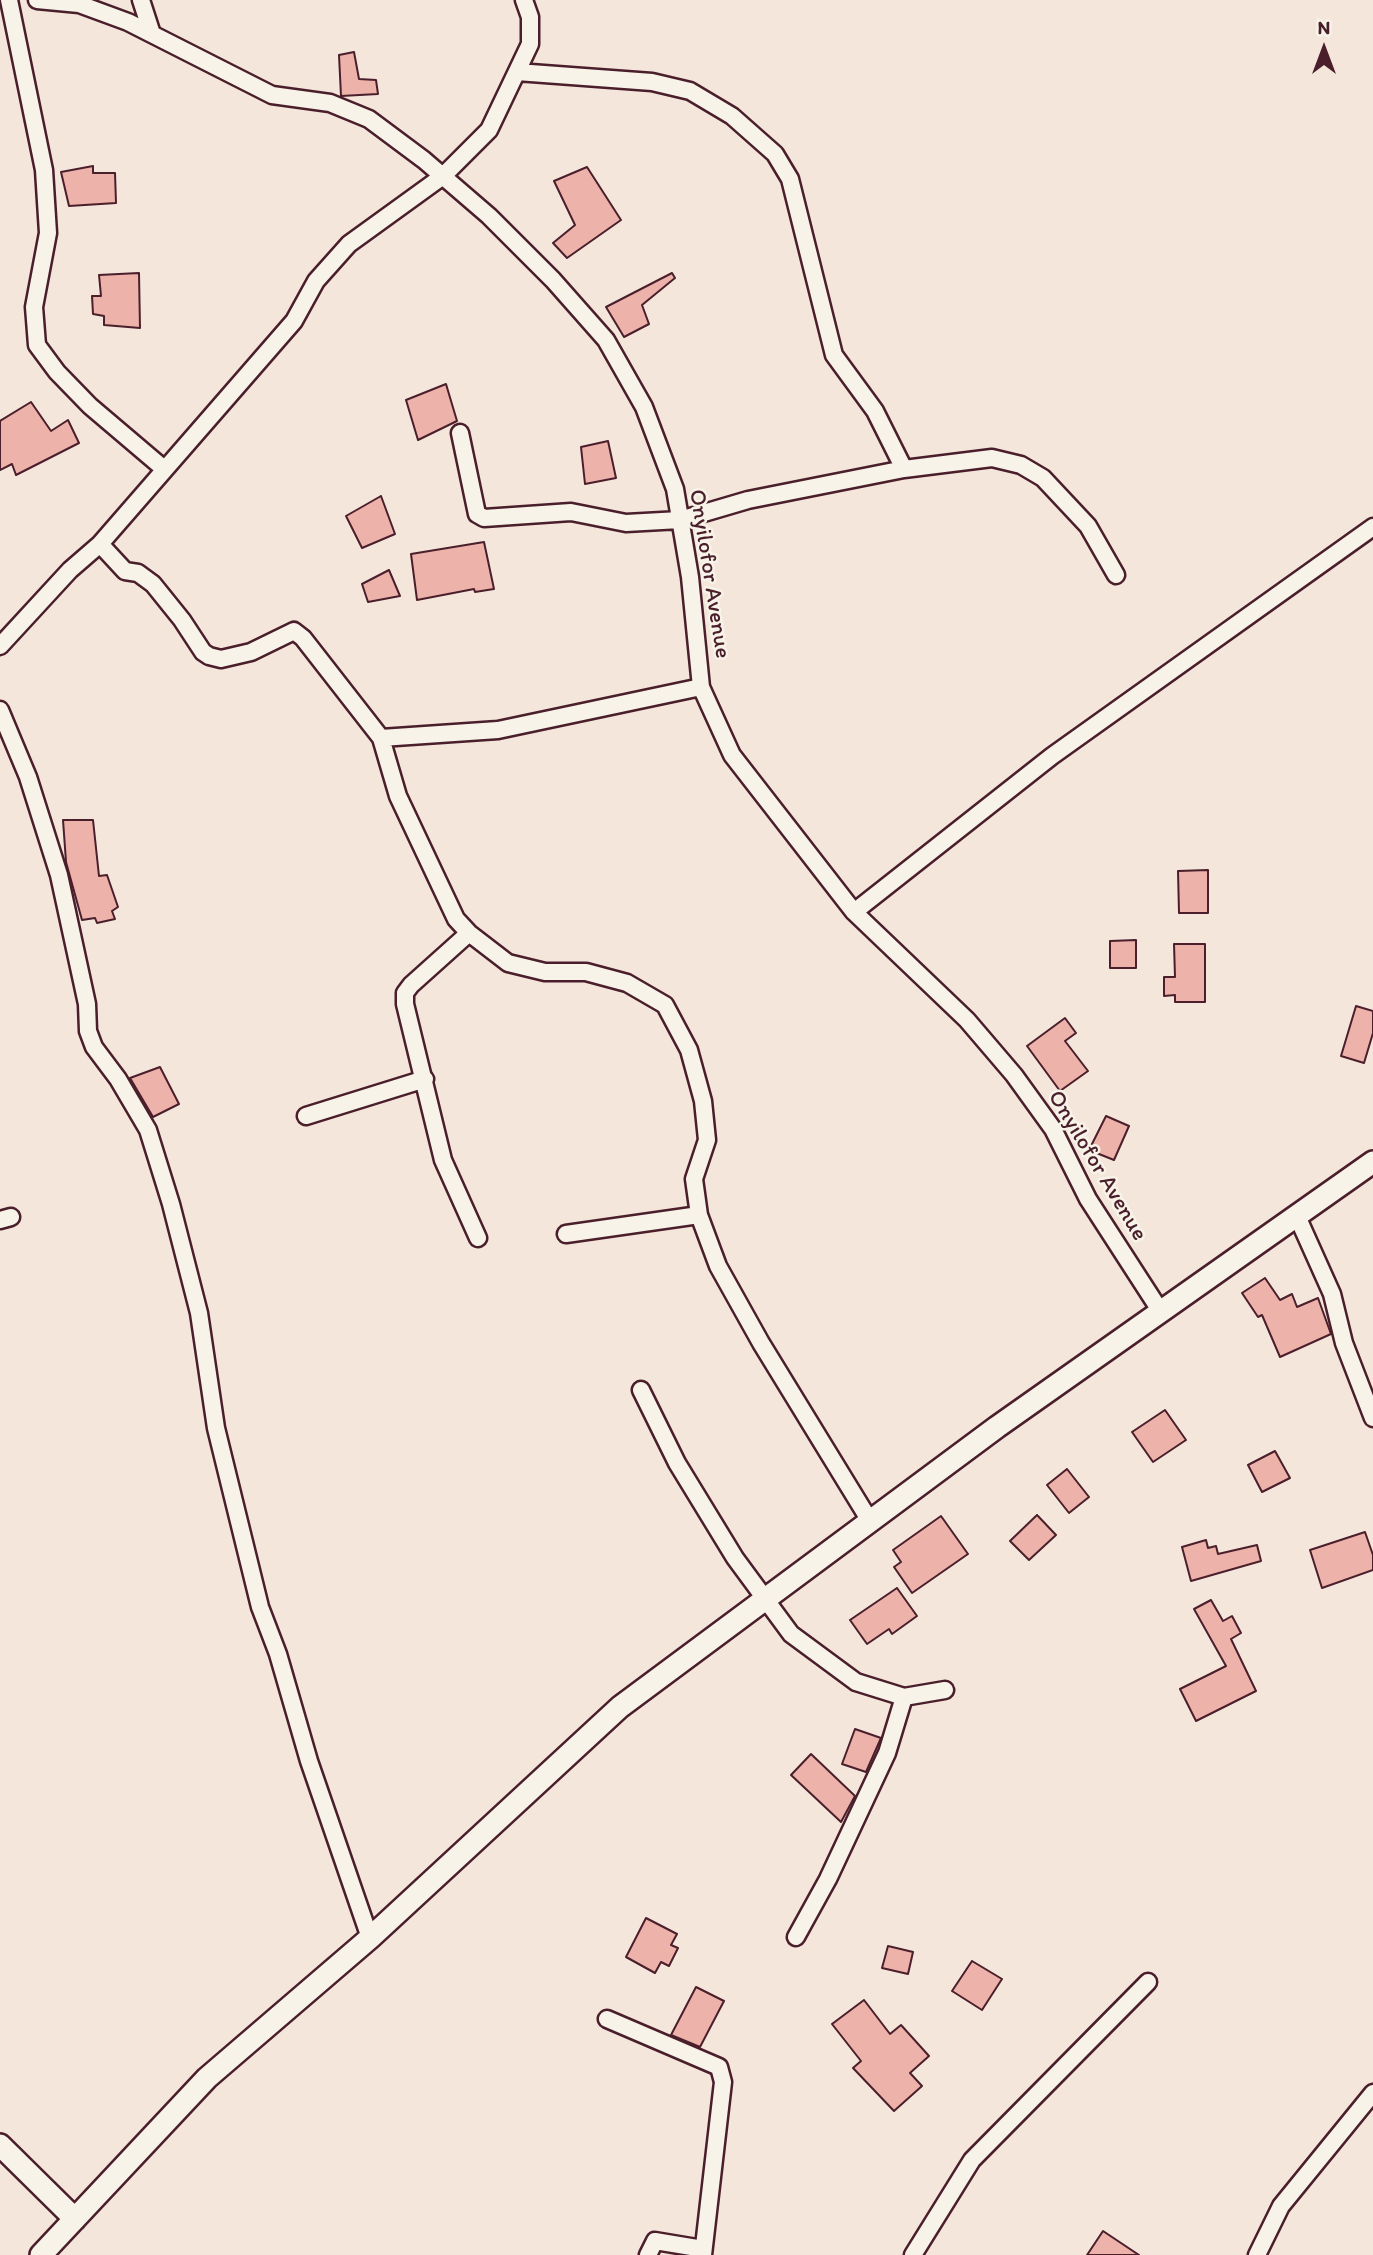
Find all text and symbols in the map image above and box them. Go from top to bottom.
north arrow [1289,14,1359,84]
text: N [1318,16,1330,39]
street label: Onyilofor Avenue [682,488,736,660]
street label: Onyilofor Avenue [1041,1086,1153,1246]

